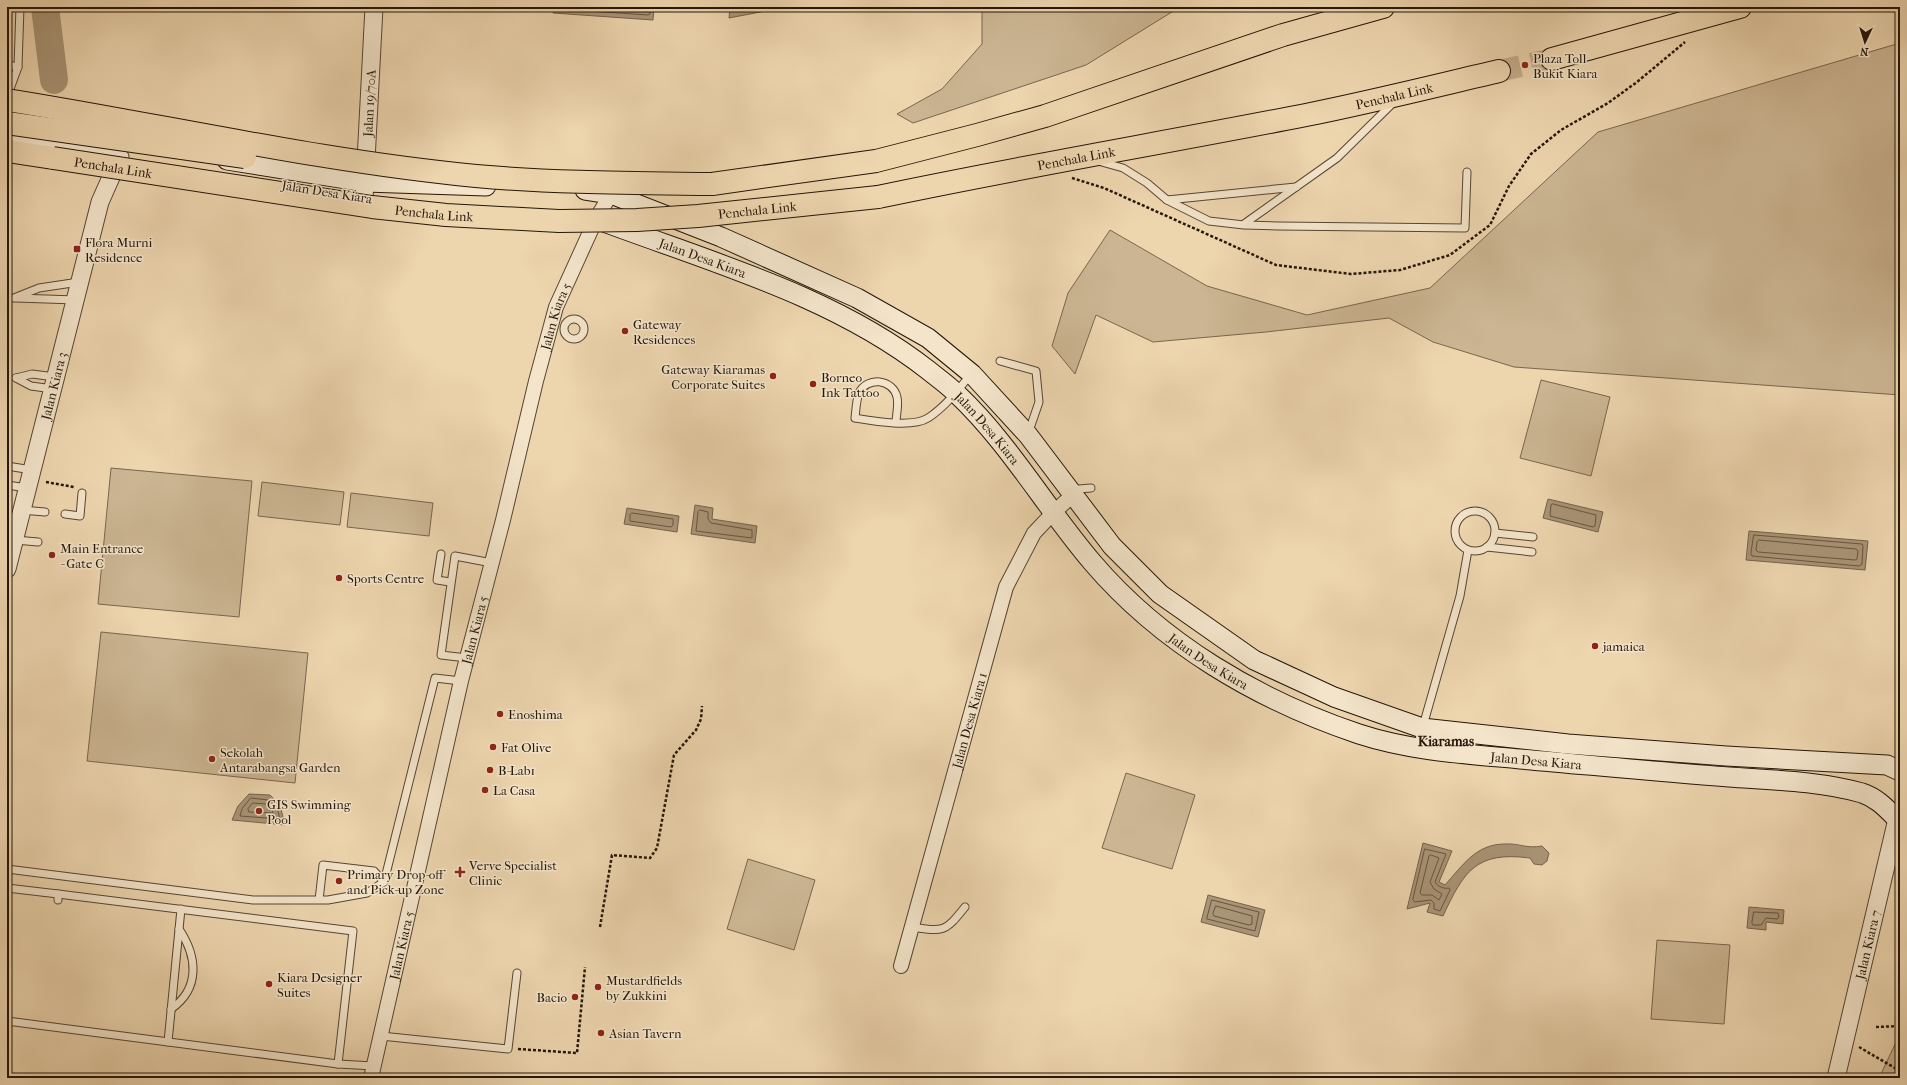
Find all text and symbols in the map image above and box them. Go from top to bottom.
north arrow [1845,22,1885,62]
text: N [1859,45,1869,58]
place label: Plaza Toll Bukit Kiara [1533,51,1599,81]
marker: Plaza Toll Bukit Kiara [1520,60,1530,70]
street label: Jalan 19/70A [360,69,378,138]
street label: Penchala Link [1354,79,1435,112]
street label: Penchala Link [1036,143,1117,173]
street label: Penchala Link [73,154,154,181]
street label: Jalan Desa Kiara [280,177,374,207]
street label: Penchala Link [717,198,797,221]
street label: Penchala Link [394,202,474,224]
place label: Flora Murni Residence [85,235,153,265]
street label: Jalan Desa Kiara [656,235,749,281]
marker: Flora Murni Residence [72,244,82,254]
street label: Jalan Kiara 5 [537,280,574,352]
place label: Gateway Residences [633,317,695,347]
marker: Gateway Residences [620,326,630,336]
street label: Jalan Kiara 3 [37,350,69,422]
place label: Gateway Kiaramas Corporate Suites [661,362,765,392]
place label: Borneo Ink Tattoo [821,370,880,400]
marker: Gateway Kiaramas Corporate Suites [768,371,778,381]
marker: Borneo Ink Tattoo [808,379,818,389]
street label: Jalan Desa Kiara [951,388,1023,468]
place label: Main Entrance - Gate C [60,541,144,571]
marker: Main Entrance - Gate C [47,550,57,560]
place label: Sports Centre [347,571,425,586]
marker: Sports Centre [334,573,344,583]
street label: Jalan Kiara 5 [458,594,491,666]
street label: Jalan Desa Kiara [1165,629,1252,693]
place label: jamaica [1601,639,1646,654]
marker: jamaica [1590,641,1600,651]
street label: Jalan Desa Kiara 1 [948,671,990,771]
place label: Enoshima [508,707,564,722]
marker: Enoshima [495,709,505,719]
district label: Kiaramas [1418,733,1475,750]
place label: Fat Olive [501,740,552,755]
marker: Fat Olive [488,742,498,752]
place label: Sekolah Antarabangsa Garden [219,745,341,775]
street label: Jalan Desa Kiara [1489,749,1583,772]
marker: Sekolah Antarabangsa Garden [207,754,217,764]
place label: B-Lab1 [498,763,535,778]
marker: B-Lab1 [485,765,495,775]
place label: La Casa [493,783,536,798]
marker: La Casa [480,785,490,795]
place label: GIS Swimming Pool [267,797,352,827]
marker: GIS Swimming Pool [254,806,264,816]
place label: Verve Specialist Clinic [468,858,557,888]
marker: Verve Specialist Clinic [454,866,466,878]
place label: Primary Drop-off and Pick-up Zone [347,867,446,897]
marker: Primary Drop-off and Pick-up Zone [334,876,344,886]
street label: Jalan Kiara 5 [386,909,416,982]
street label: Jalan Kiara 7 [1852,909,1883,982]
place label: Kiara Designer Suites [277,970,362,1000]
place label: Mustardfields by Zukkini [605,973,682,1003]
marker: Kiara Designer Suites [264,979,274,989]
marker: Mustardfields by Zukkini [593,982,603,992]
place label: Bacio [536,990,567,1005]
marker: Bacio [570,992,580,1002]
place label: Asian Tavern [608,1026,682,1041]
marker: Asian Tavern [596,1028,606,1038]

